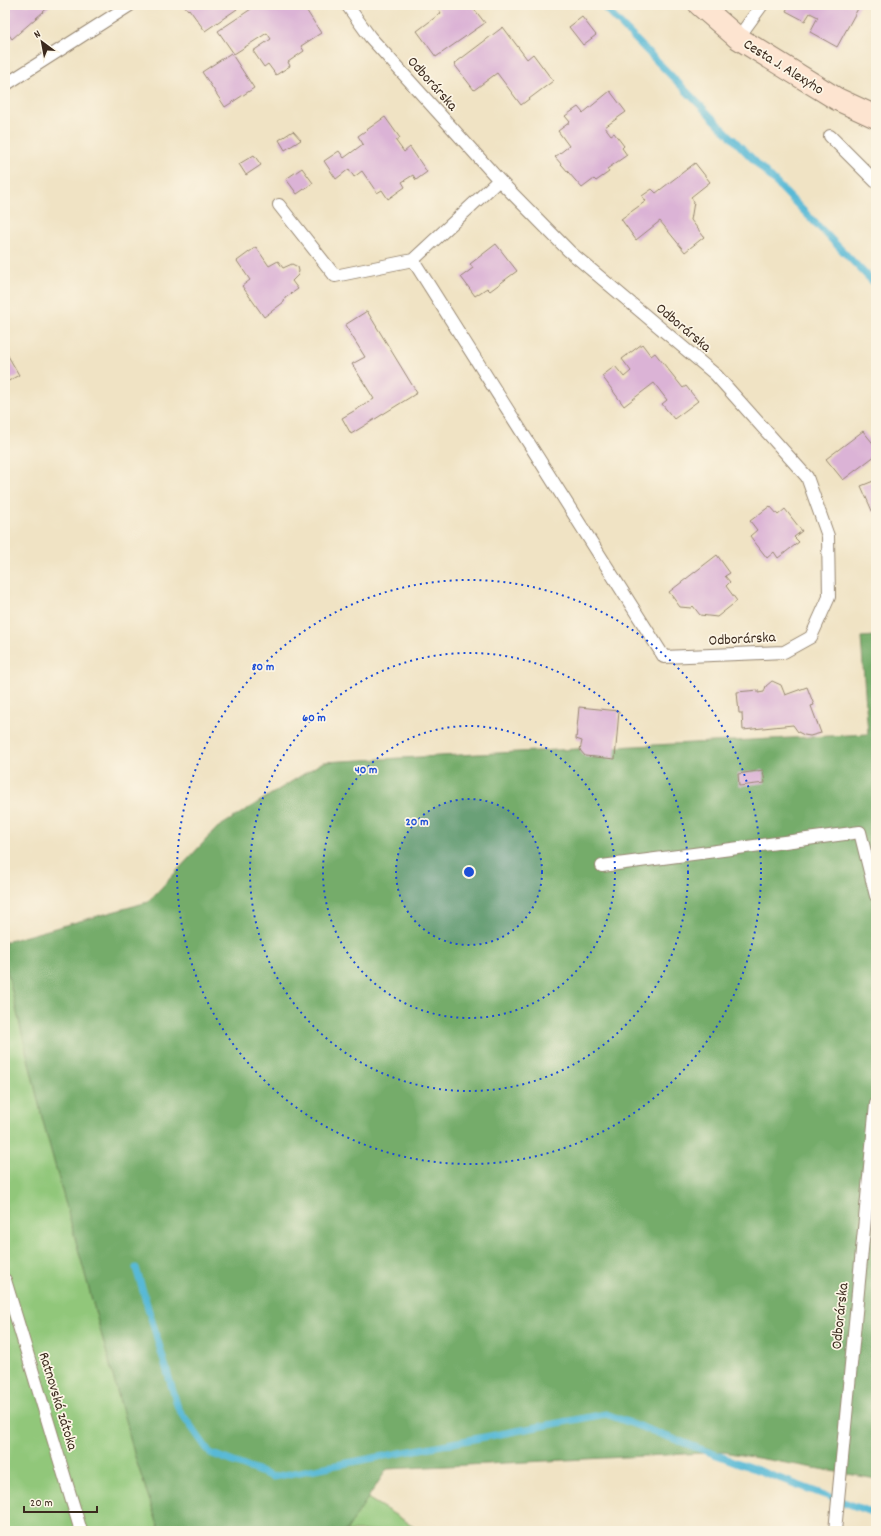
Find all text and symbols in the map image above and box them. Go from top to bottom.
north arrow [22,22,62,62]
text: N [31,27,45,43]
street label: Cesta J. Alexyho [738,34,828,101]
street label: Odborárska [401,52,463,117]
street label: Odborárska [650,299,716,359]
street label: Odborárska [708,627,777,653]
text: 80 m [252,659,274,676]
text: 60 m [302,710,326,727]
text: 40 m [355,762,377,779]
text: 20 m [406,814,428,831]
centre of rings [462,865,476,879]
street label: Odborárska [827,1281,856,1351]
street label: Ratnovská zátoka [32,1350,83,1454]
scale bar [24,1488,97,1514]
text: 20 m [30,1495,53,1512]

